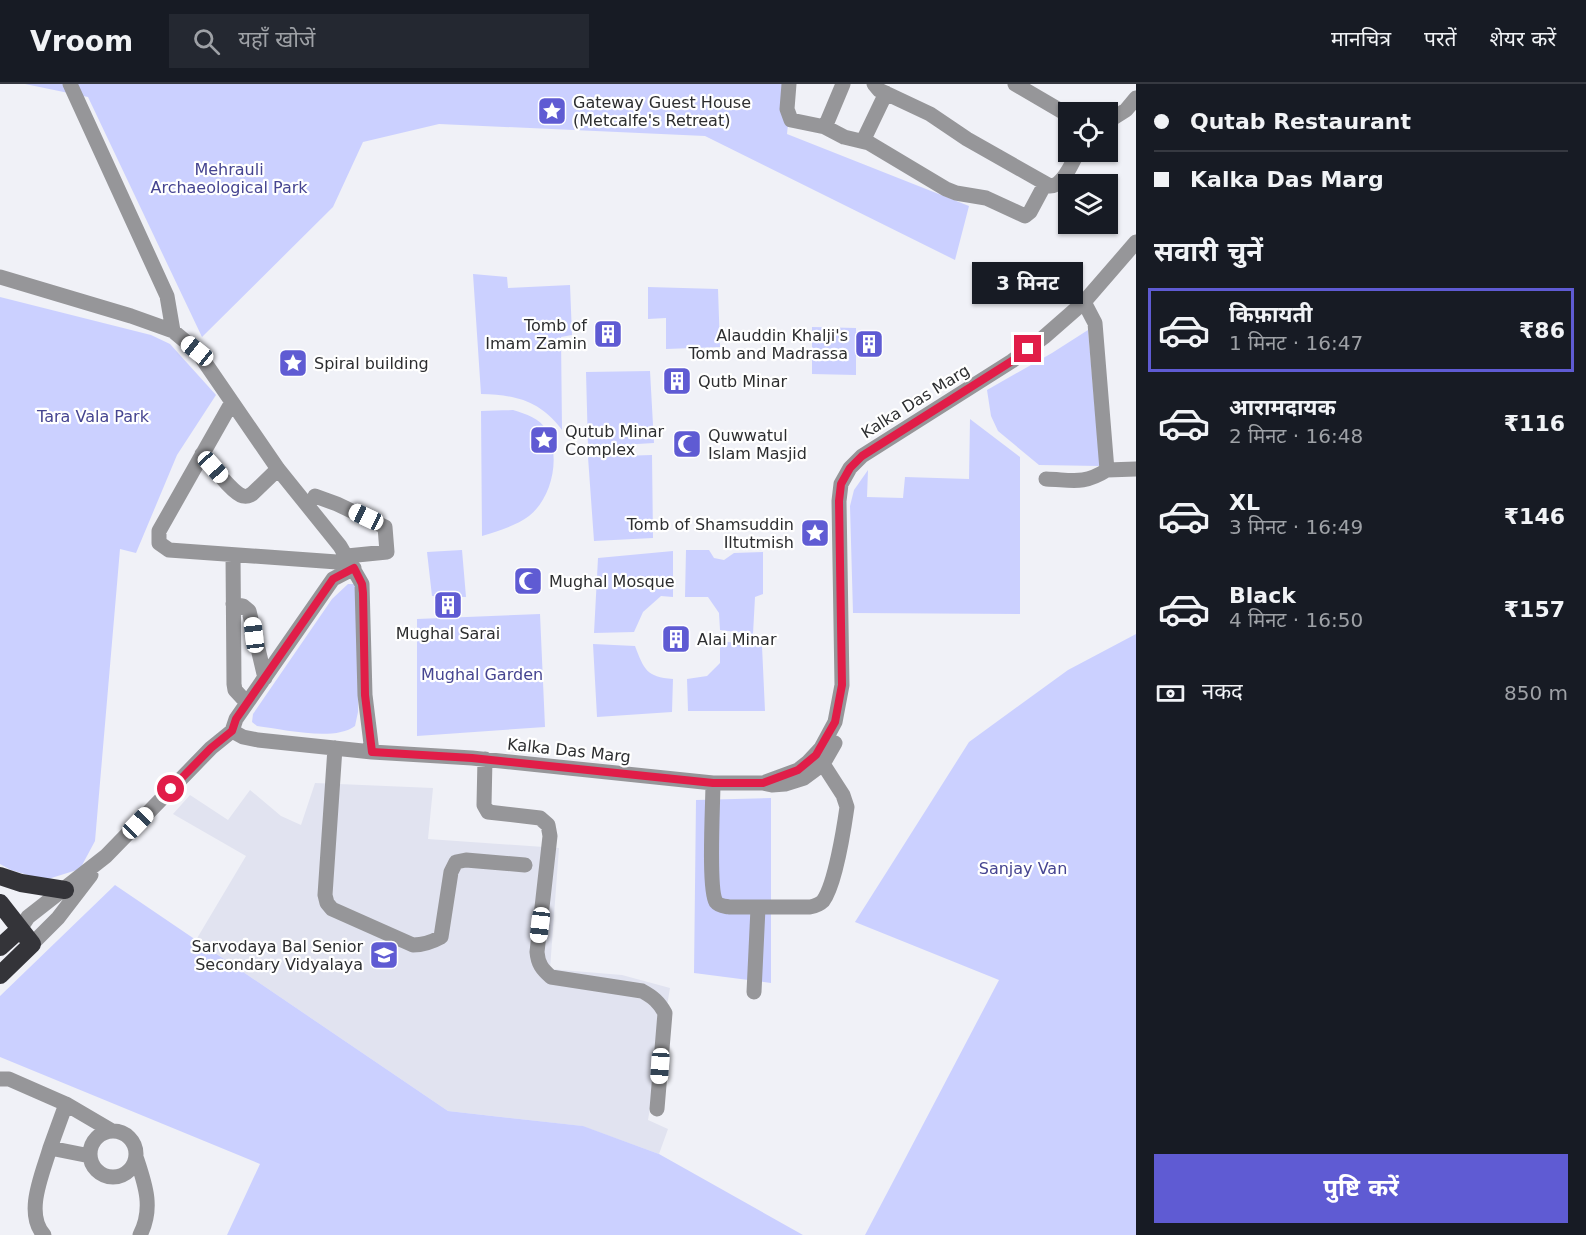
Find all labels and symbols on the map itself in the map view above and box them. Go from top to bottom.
place label: Gateway Guest House (Metcalfe's Retreat) [573,93,751,130]
place icon: Gateway Guest House (Metcalfe's Retreat) [536,95,568,127]
park label: Mehrauli Archaeological Park [150,160,308,197]
callout: 3 मिनट [972,262,1084,304]
place label: Tomb of Imam Zamin [485,316,587,353]
building icon: Tomb of Imam Zamin [592,318,624,350]
place label: Alauddin Khalji's Tomb and Madrassa [688,326,848,363]
building icon: Alauddin Khalji's Tomb and Madrassa [853,328,885,360]
car [177,333,217,369]
route end [1014,335,1041,362]
place icon: Spiral building [277,347,309,379]
place label: Spiral building [314,354,429,373]
street label: Kalka Das Marg [858,361,973,442]
building icon: Qutb Minar [661,365,693,397]
place label: Qutb Minar [698,372,787,391]
park label: Tara Vala Park [36,407,150,426]
place label: Qutub Minar Complex [565,422,665,459]
place icon: Qutub Minar Complex [528,424,560,456]
place label: Quwwatul Islam Masjid [708,426,807,463]
mosque icon: Quwwatul Islam Masjid [671,428,703,460]
car [194,448,232,486]
car [346,501,386,533]
place label: Tomb of Shamsuddin Iltutmish [626,515,794,552]
place icon: Tomb of Shamsuddin Iltutmish [799,517,831,549]
mosque icon: Mughal Mosque [512,565,544,597]
place label: Mughal Mosque [549,572,675,591]
building icon: Mughal Sarai [432,589,464,621]
car [243,616,265,654]
building icon: Alai Minar [660,623,692,655]
place label: Mughal Sarai [396,624,500,643]
place label: Alai Minar [697,630,777,649]
park label: Mughal Garden [421,665,543,684]
street label: Kalka Das Marg [506,735,632,766]
route start [157,775,184,802]
car [119,804,157,842]
park label: Sanjay Van [979,859,1067,878]
car [529,906,551,944]
place label: Sarvodaya Bal Senior Secondary Vidyalaya [192,937,363,974]
school or university icon: Sarvodaya Bal Senior Secondary Vidyalaya [368,939,400,971]
car [650,1047,670,1085]

